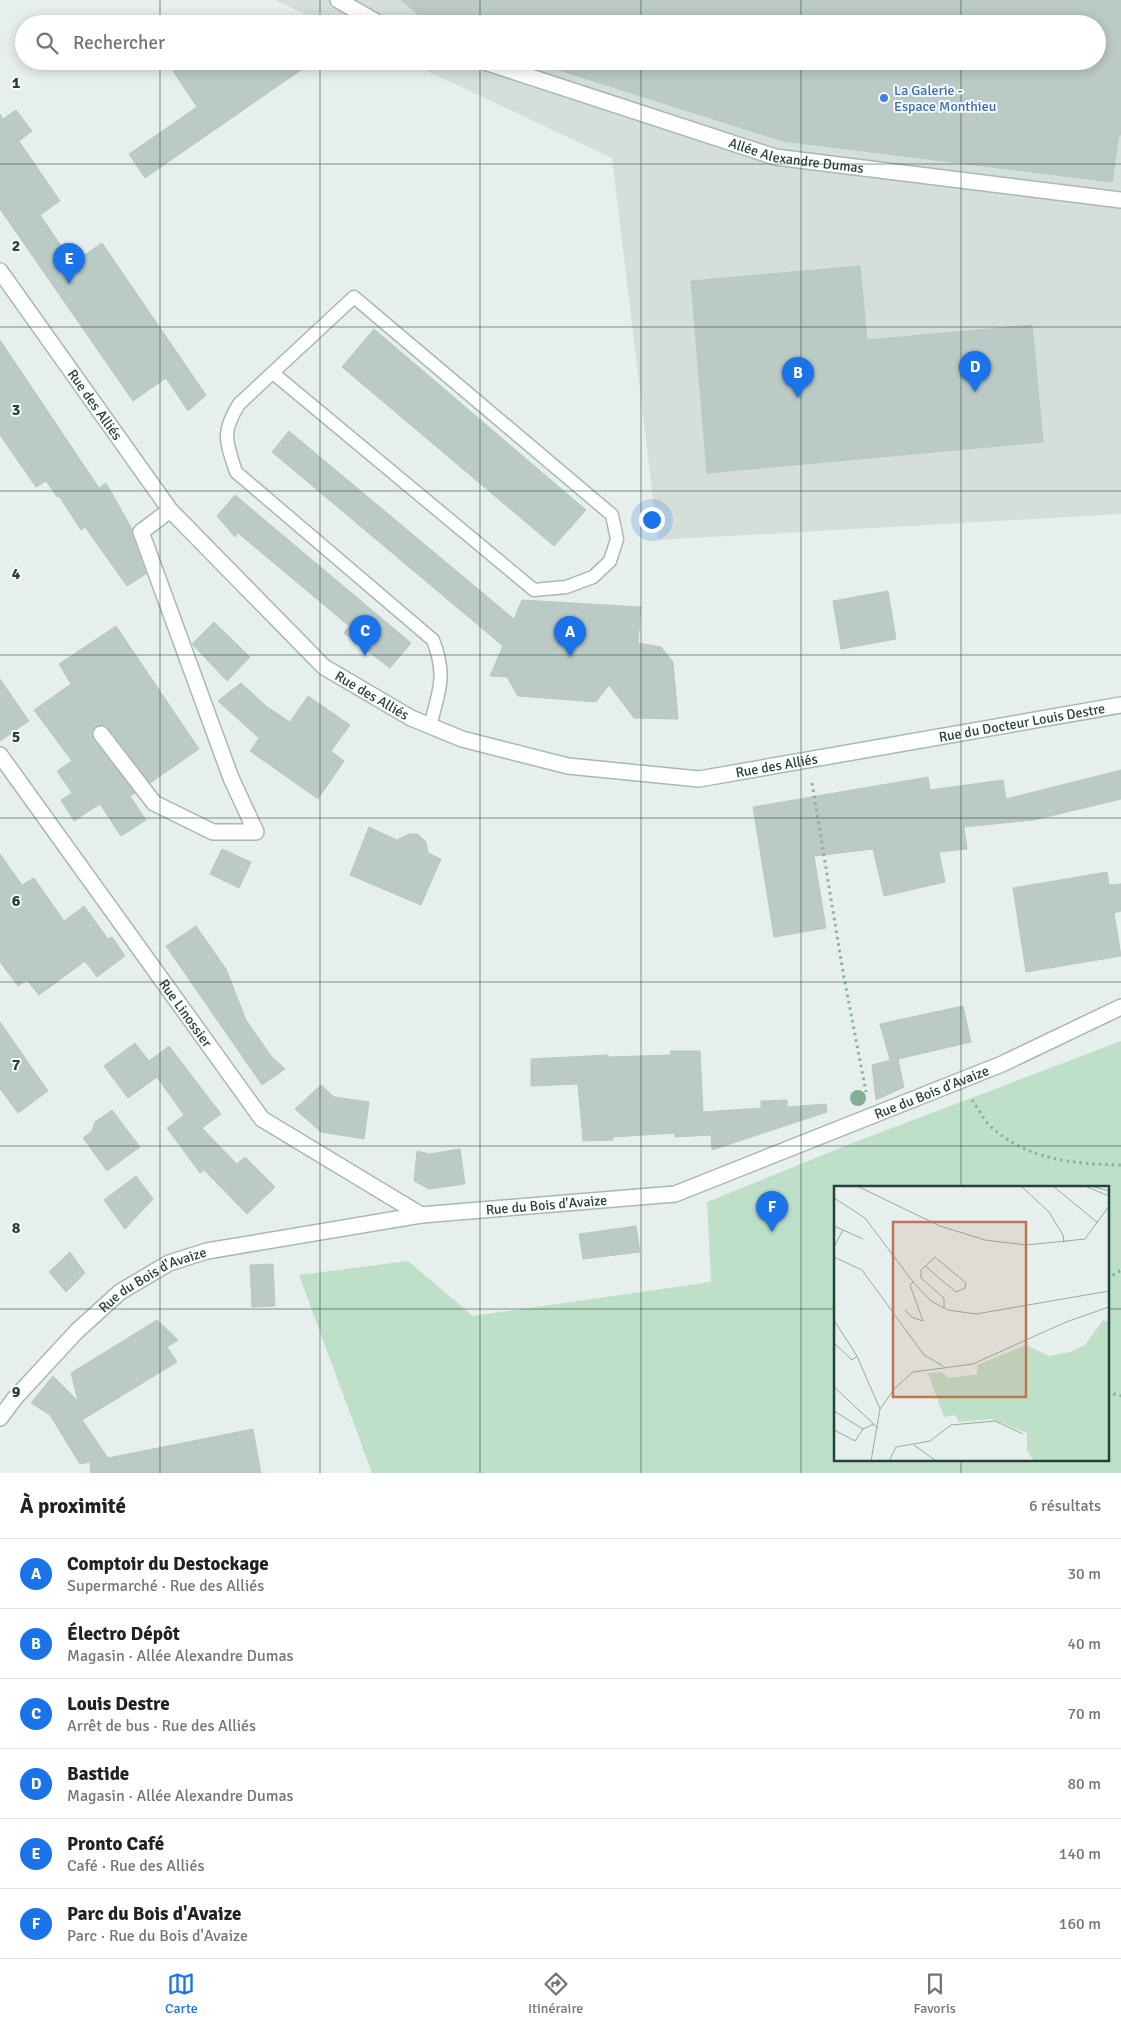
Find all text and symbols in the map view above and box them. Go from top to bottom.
search box [15,15,1106,70]
icon: search [33,29,61,57]
text: Rechercher [73,31,165,55]
text: 1 [12,73,21,93]
place label: La Galerie - Espace Monthieu [894,82,996,115]
marker: La Galerie - Espace Monthieu [878,92,890,104]
street label: Allée Alexandre Dumas [726,134,865,177]
text: 2 [12,236,20,256]
pin: E [53,243,85,284]
pin: D [959,351,991,392]
pin: B [782,357,814,398]
street label: Rue des Alliés [64,366,126,444]
text: 3 [12,400,20,420]
your location [639,507,665,533]
text: 4 [12,564,21,584]
pin: C [349,615,381,656]
pin: A [554,616,586,657]
street label: Rue des Alliés [332,667,412,724]
street label: Rue du Docteur Louis Destre [937,700,1106,746]
text: 5 [12,727,20,747]
street label: Rue des Alliés [734,750,819,781]
text: 6 [12,891,21,911]
street label: Rue Linossier [155,976,216,1051]
text: 7 [12,1055,21,1075]
street label: Rue du Bois d'Avaize [872,1062,991,1123]
inset map [834,1186,1108,1460]
pin: F [756,1191,788,1232]
street label: Rue du Bois d'Avaize [485,1192,608,1219]
text: 8 [12,1218,21,1238]
street label: Rue du Bois d'Avaize [95,1244,209,1316]
text: 9 [12,1382,21,1402]
text: À proximité [20,1493,126,1519]
text: 6 résultats [1029,1496,1101,1516]
text: Comptoir du Destockage [67,1552,269,1576]
text: A [31,1564,41,1584]
text: 30 m [1067,1564,1101,1584]
text: Supermarché · Rue des Alliés [67,1576,264,1596]
text: Électro Dépôt [67,1622,180,1646]
text: B [31,1634,41,1654]
text: 40 m [1067,1634,1101,1654]
text: Magasin · Allée Alexandre Dumas [67,1646,294,1666]
text: Louis Destre [67,1692,170,1716]
text: C [31,1704,41,1724]
text: 70 m [1067,1704,1101,1724]
text: Arrêt de bus · Rue des Alliés [67,1716,256,1736]
text: Bastide [67,1762,129,1786]
text: D [31,1774,41,1794]
text: 80 m [1067,1774,1101,1794]
text: Magasin · Allée Alexandre Dumas [67,1786,294,1806]
text: Pronto Café [67,1832,164,1856]
text: E [31,1844,41,1864]
text: 140 m [1059,1844,1101,1864]
text: Café · Rue des Alliés [67,1856,204,1876]
text: Parc du Bois d'Avaize [67,1902,241,1926]
text: F [32,1914,40,1934]
text: 160 m [1059,1914,1101,1934]
text: Parc · Rue du Bois d'Avaize [67,1926,248,1946]
tab: Carte [165,1970,198,2017]
tab: Itinéraire [528,1970,583,2017]
tab: Favoris [913,1970,956,2017]

